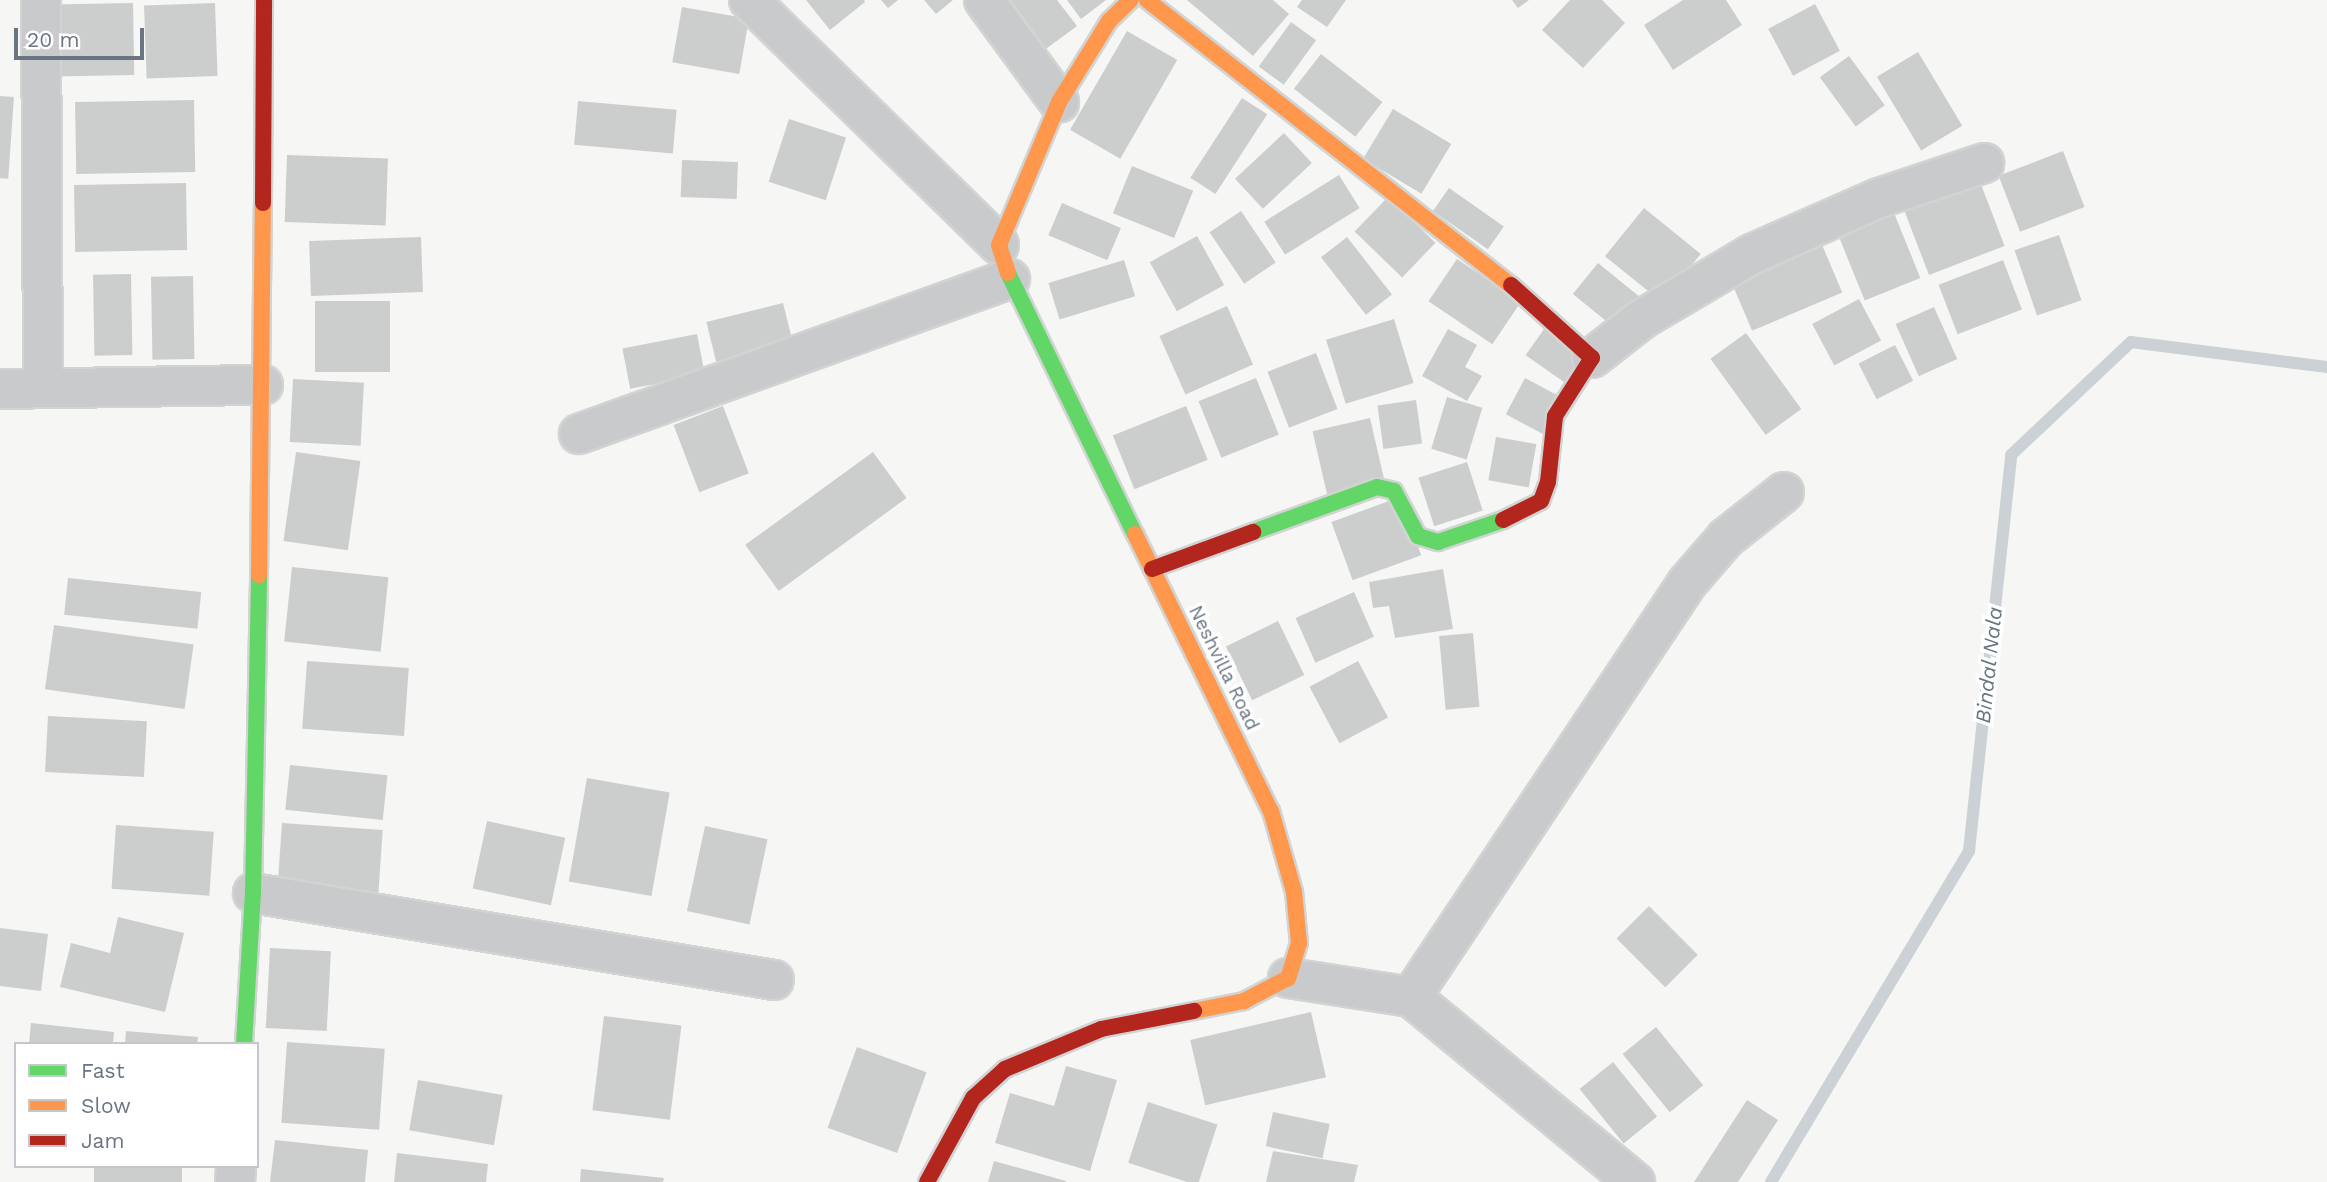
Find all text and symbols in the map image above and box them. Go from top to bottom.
scale bar [18,14,147,58]
text: 20 m [27,27,79,52]
street label: Neshvilla Road [1184,602,1264,734]
water label: Bindal Nala [1970,605,2008,725]
legend [14,1042,259,1168]
text: Fast [81,1058,125,1083]
text: Slow [81,1093,131,1118]
text: Jam [81,1128,124,1153]

